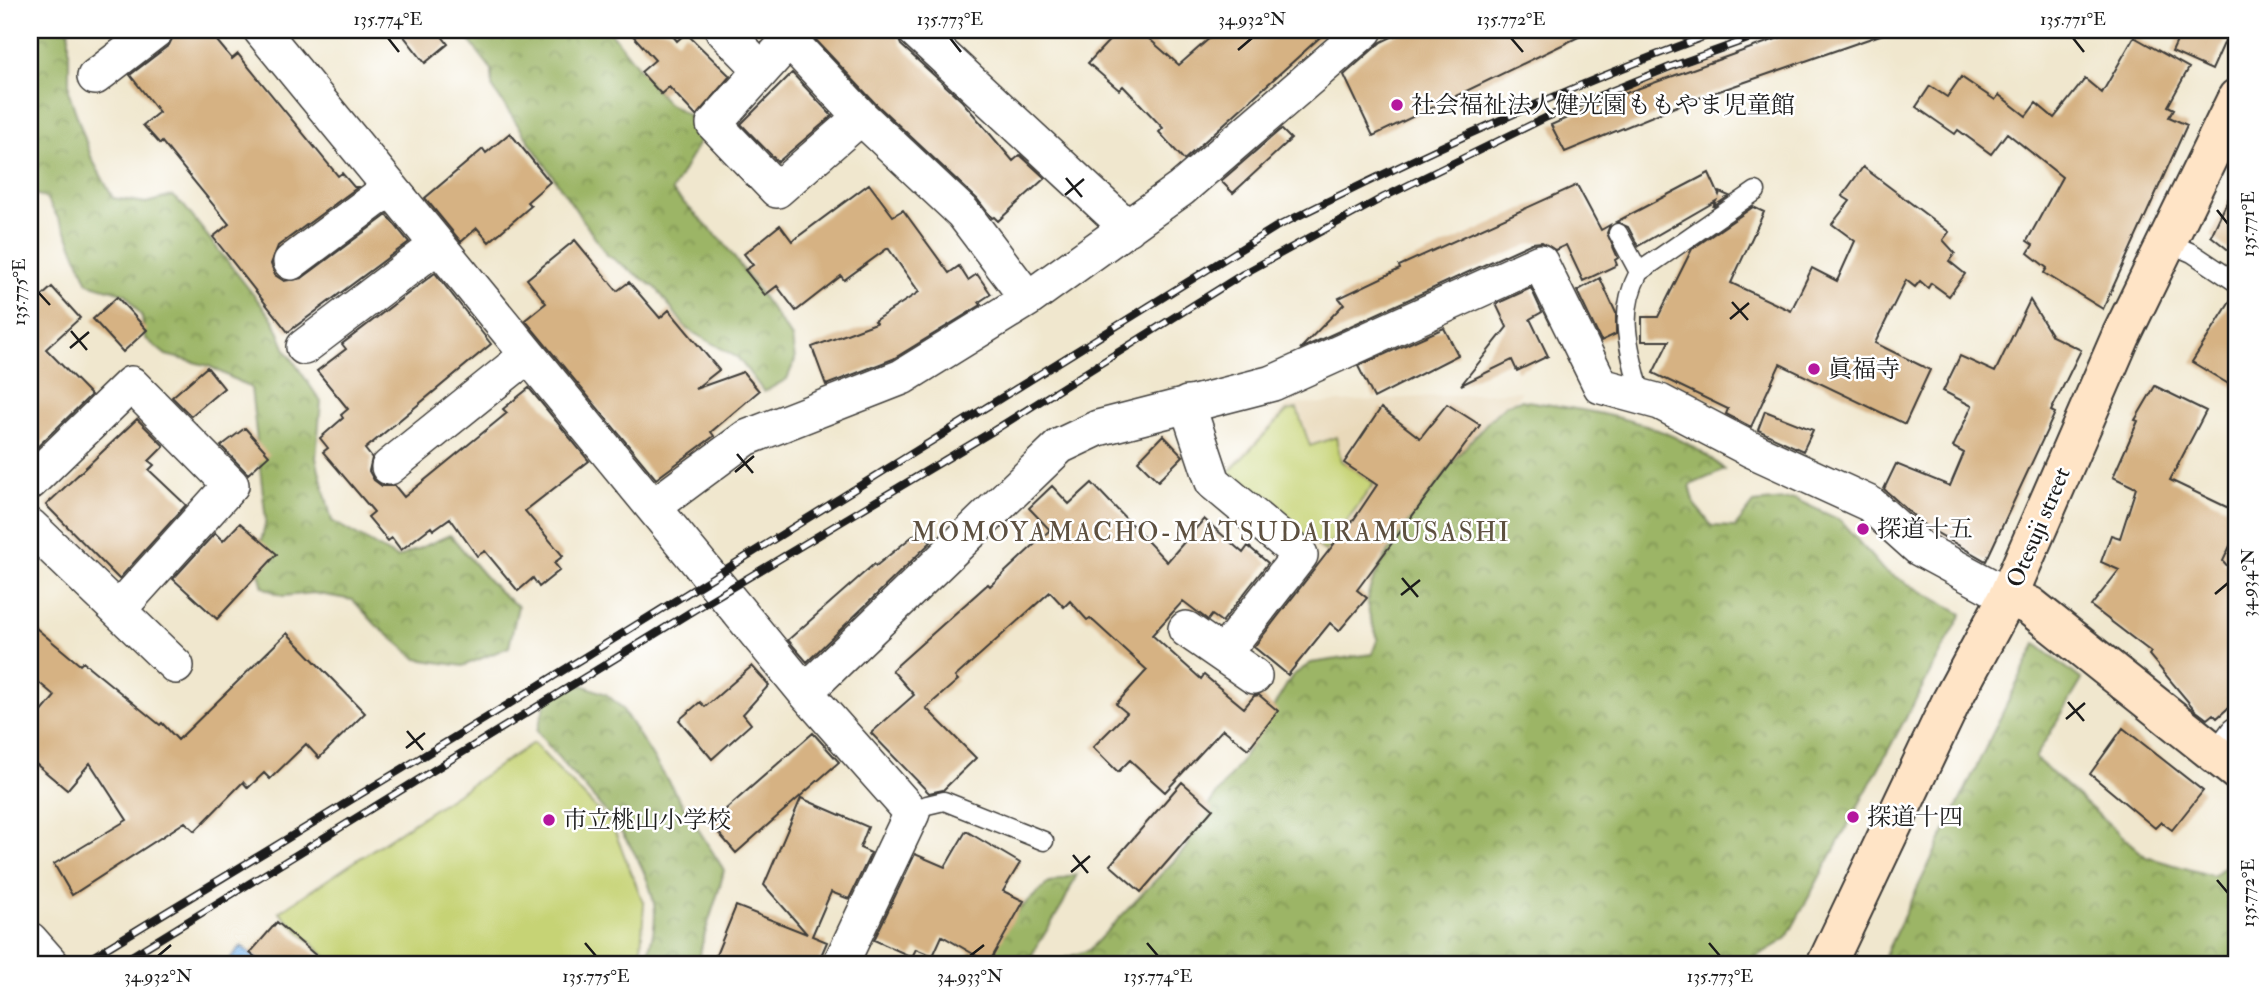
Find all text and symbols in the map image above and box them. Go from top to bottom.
text: 135.774°E [354,8,422,31]
text: 135.773°E [917,8,983,31]
text: 34.932°N [1218,8,1286,31]
text: 135.772°E [1477,8,1545,31]
text: 135.771°E [2040,8,2106,31]
place label: 社会福祉法人健光園ももやま児童館 [1411,90,1795,121]
marker: 社会福祉法人健光園ももやま児童館 [1389,97,1405,113]
text: 135.771°E [2237,191,2260,257]
text: 135.775°E [8,258,31,326]
place label: 眞福寺 [1828,354,1900,385]
marker: 眞福寺 [1806,361,1822,377]
street label: Otesuji street [1999,462,2078,592]
place label: 探道十五 [1877,514,1973,545]
district label: MOMOYAMACHO-MATSUDAIRAMUSASHI [911,517,1511,549]
marker: 探道十五 [1855,521,1871,537]
text: 34.934°N [2237,549,2260,617]
place label: 探道十四 [1867,802,1963,833]
place label: 市立桃山小学校 [563,805,731,836]
marker: 探道十四 [1845,809,1861,825]
marker: 市立桃山小学校 [541,812,557,828]
text: 135.772°E [2237,859,2260,927]
text: 34.932°N [124,965,192,988]
text: 135.775°E [562,965,630,988]
text: 34.933°N [937,965,1003,988]
text: 135.774°E [1124,965,1192,988]
text: 135.773°E [1687,965,1753,988]

